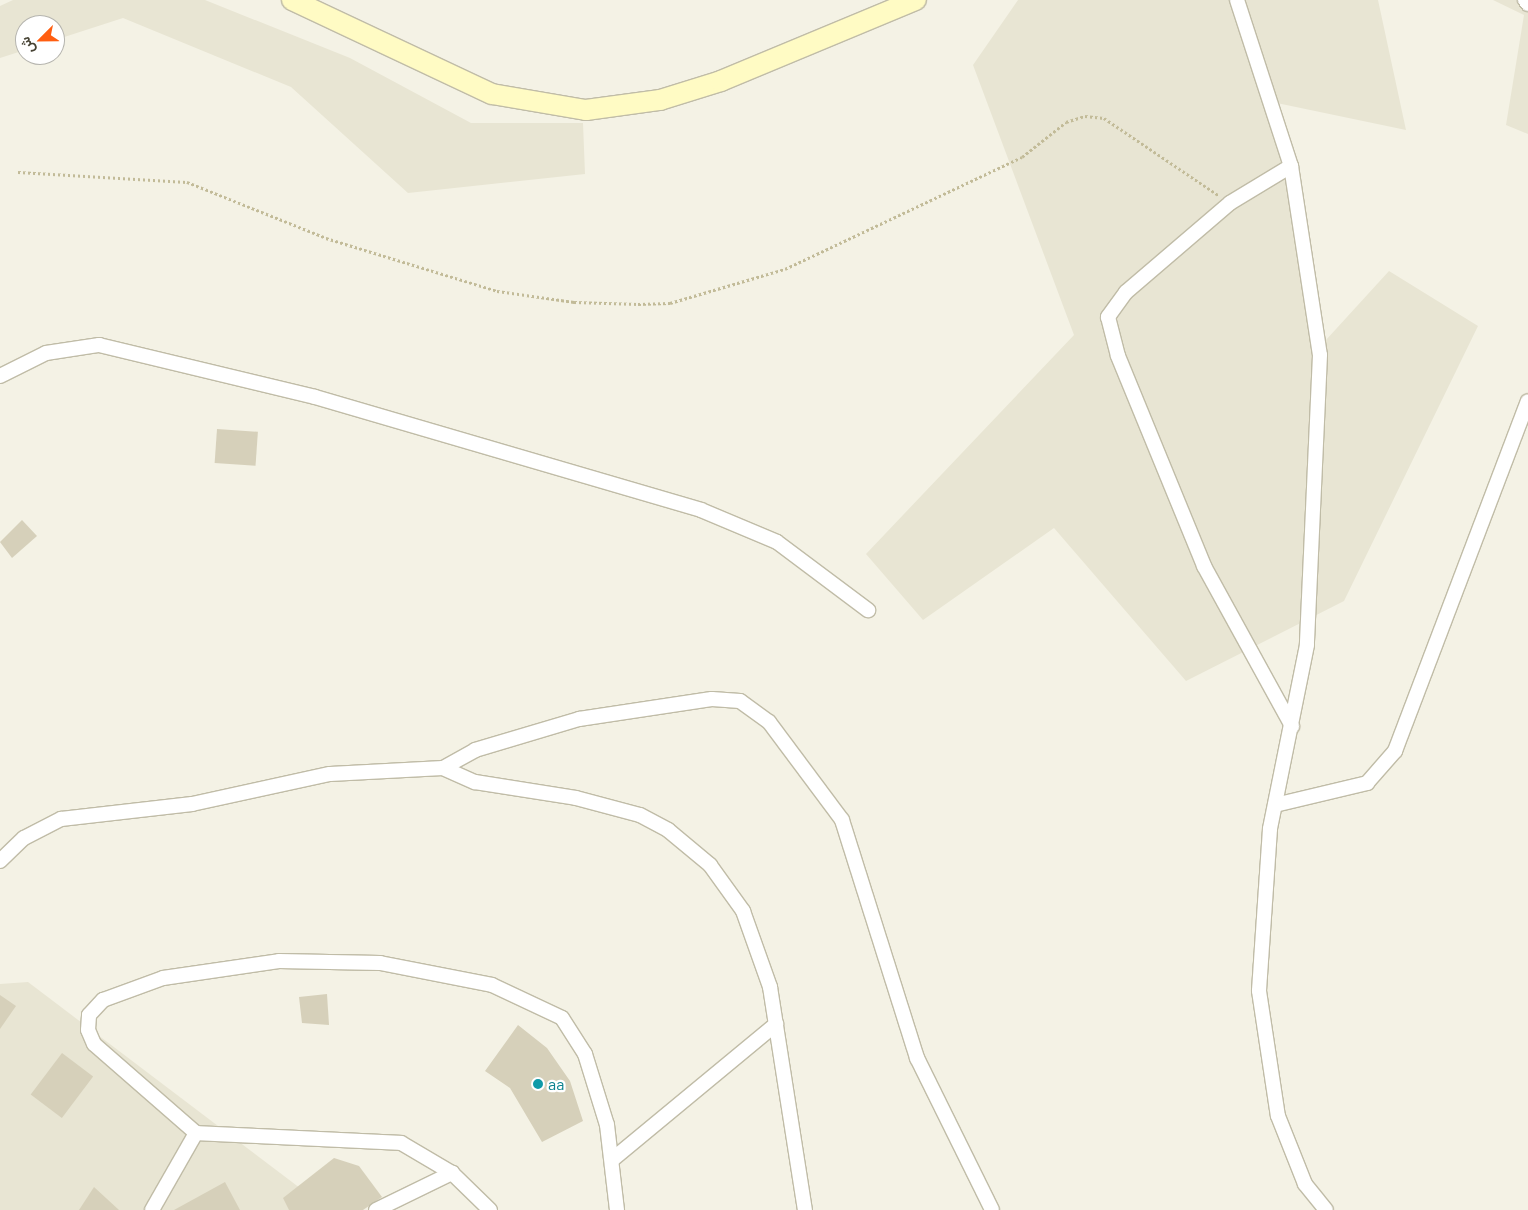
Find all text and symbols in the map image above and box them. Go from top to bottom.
north arrow [15,15,65,65]
text: ش [16,35,38,57]
place label: aa [548,1074,564,1094]
marker: aa [532,1078,544,1090]

